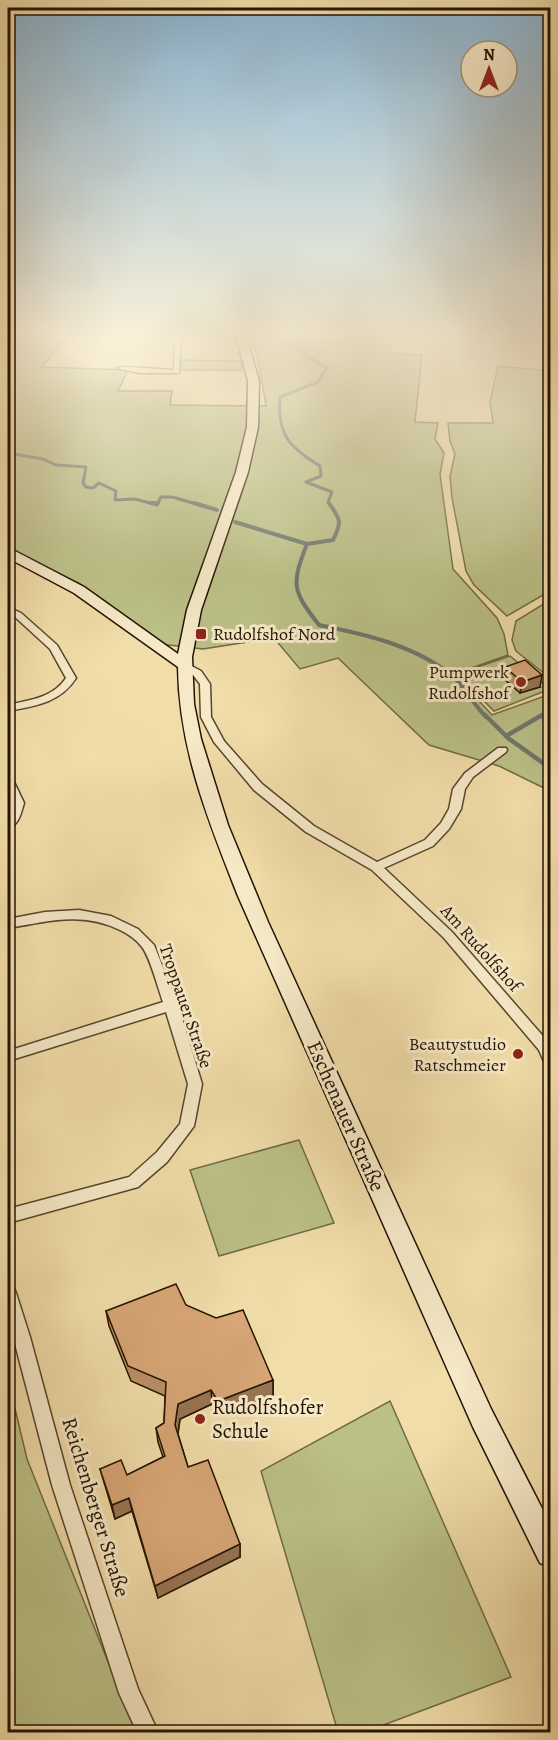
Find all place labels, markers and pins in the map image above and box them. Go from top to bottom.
place label: Rudolfshof Nord [213,622,336,646]
marker: Rudolfshof Nord [194,627,208,641]
place label: Pumpwerk Rudolfshof [428,660,512,705]
marker: Pumpwerk Rudolfshof [514,675,528,689]
place label: Beautystudio Ratschmeier [409,1032,506,1077]
marker: Beautystudio Ratschmeier [511,1047,525,1061]
place label: Rudolfshofer Schule [212,1393,323,1445]
marker: Rudolfshofer Schule [193,1412,207,1426]

